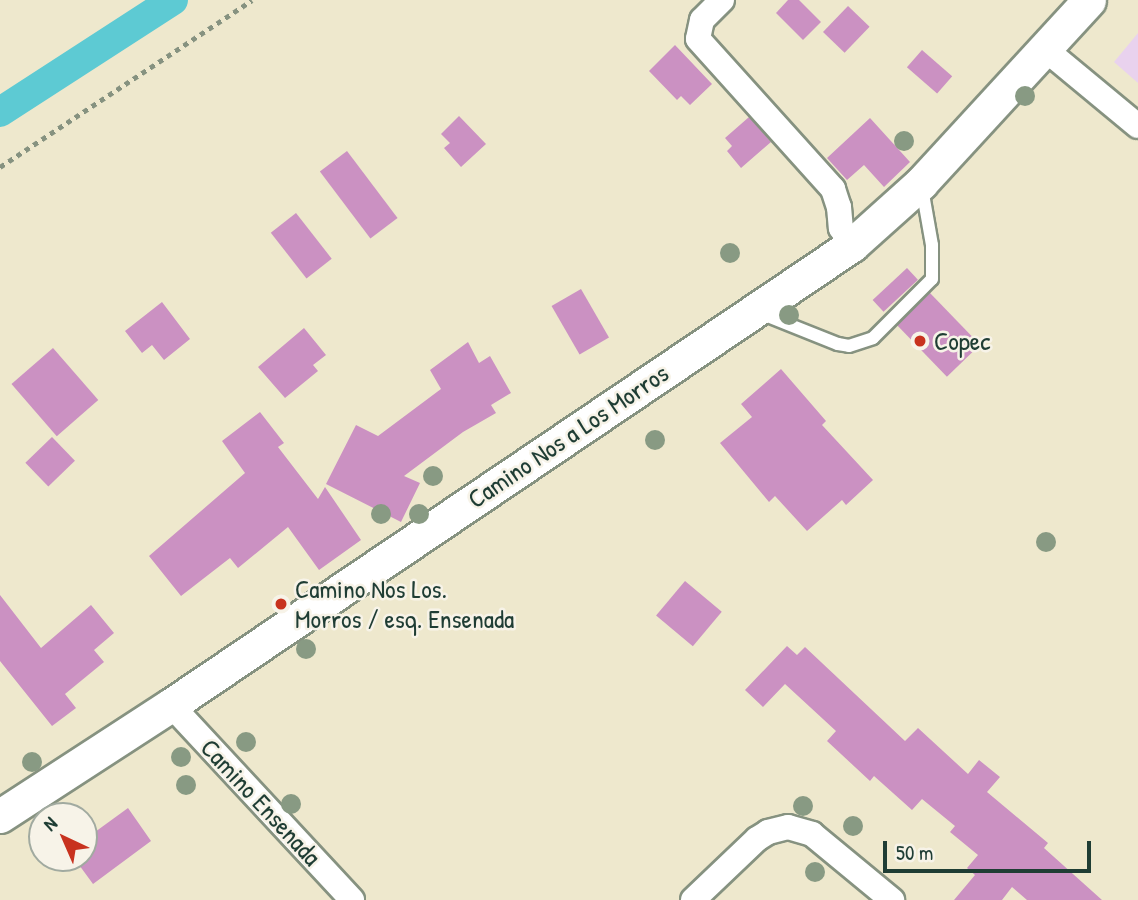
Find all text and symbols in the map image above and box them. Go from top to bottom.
place label: Copec [934,325,990,357]
marker: Copec [912,333,928,349]
street label: Camino Nos a Los Morros [462,357,674,515]
place label: Camino Nos Los. Morros / esq. Ensenada [295,573,514,634]
marker: Camino Nos Los. Morros / esq. Ensenada [273,596,289,612]
street label: Camino Ensenada [194,732,328,872]
north arrow [28,802,98,872]
text: N [37,810,62,836]
scale bar [886,827,1094,871]
text: 50 m [896,838,933,867]

